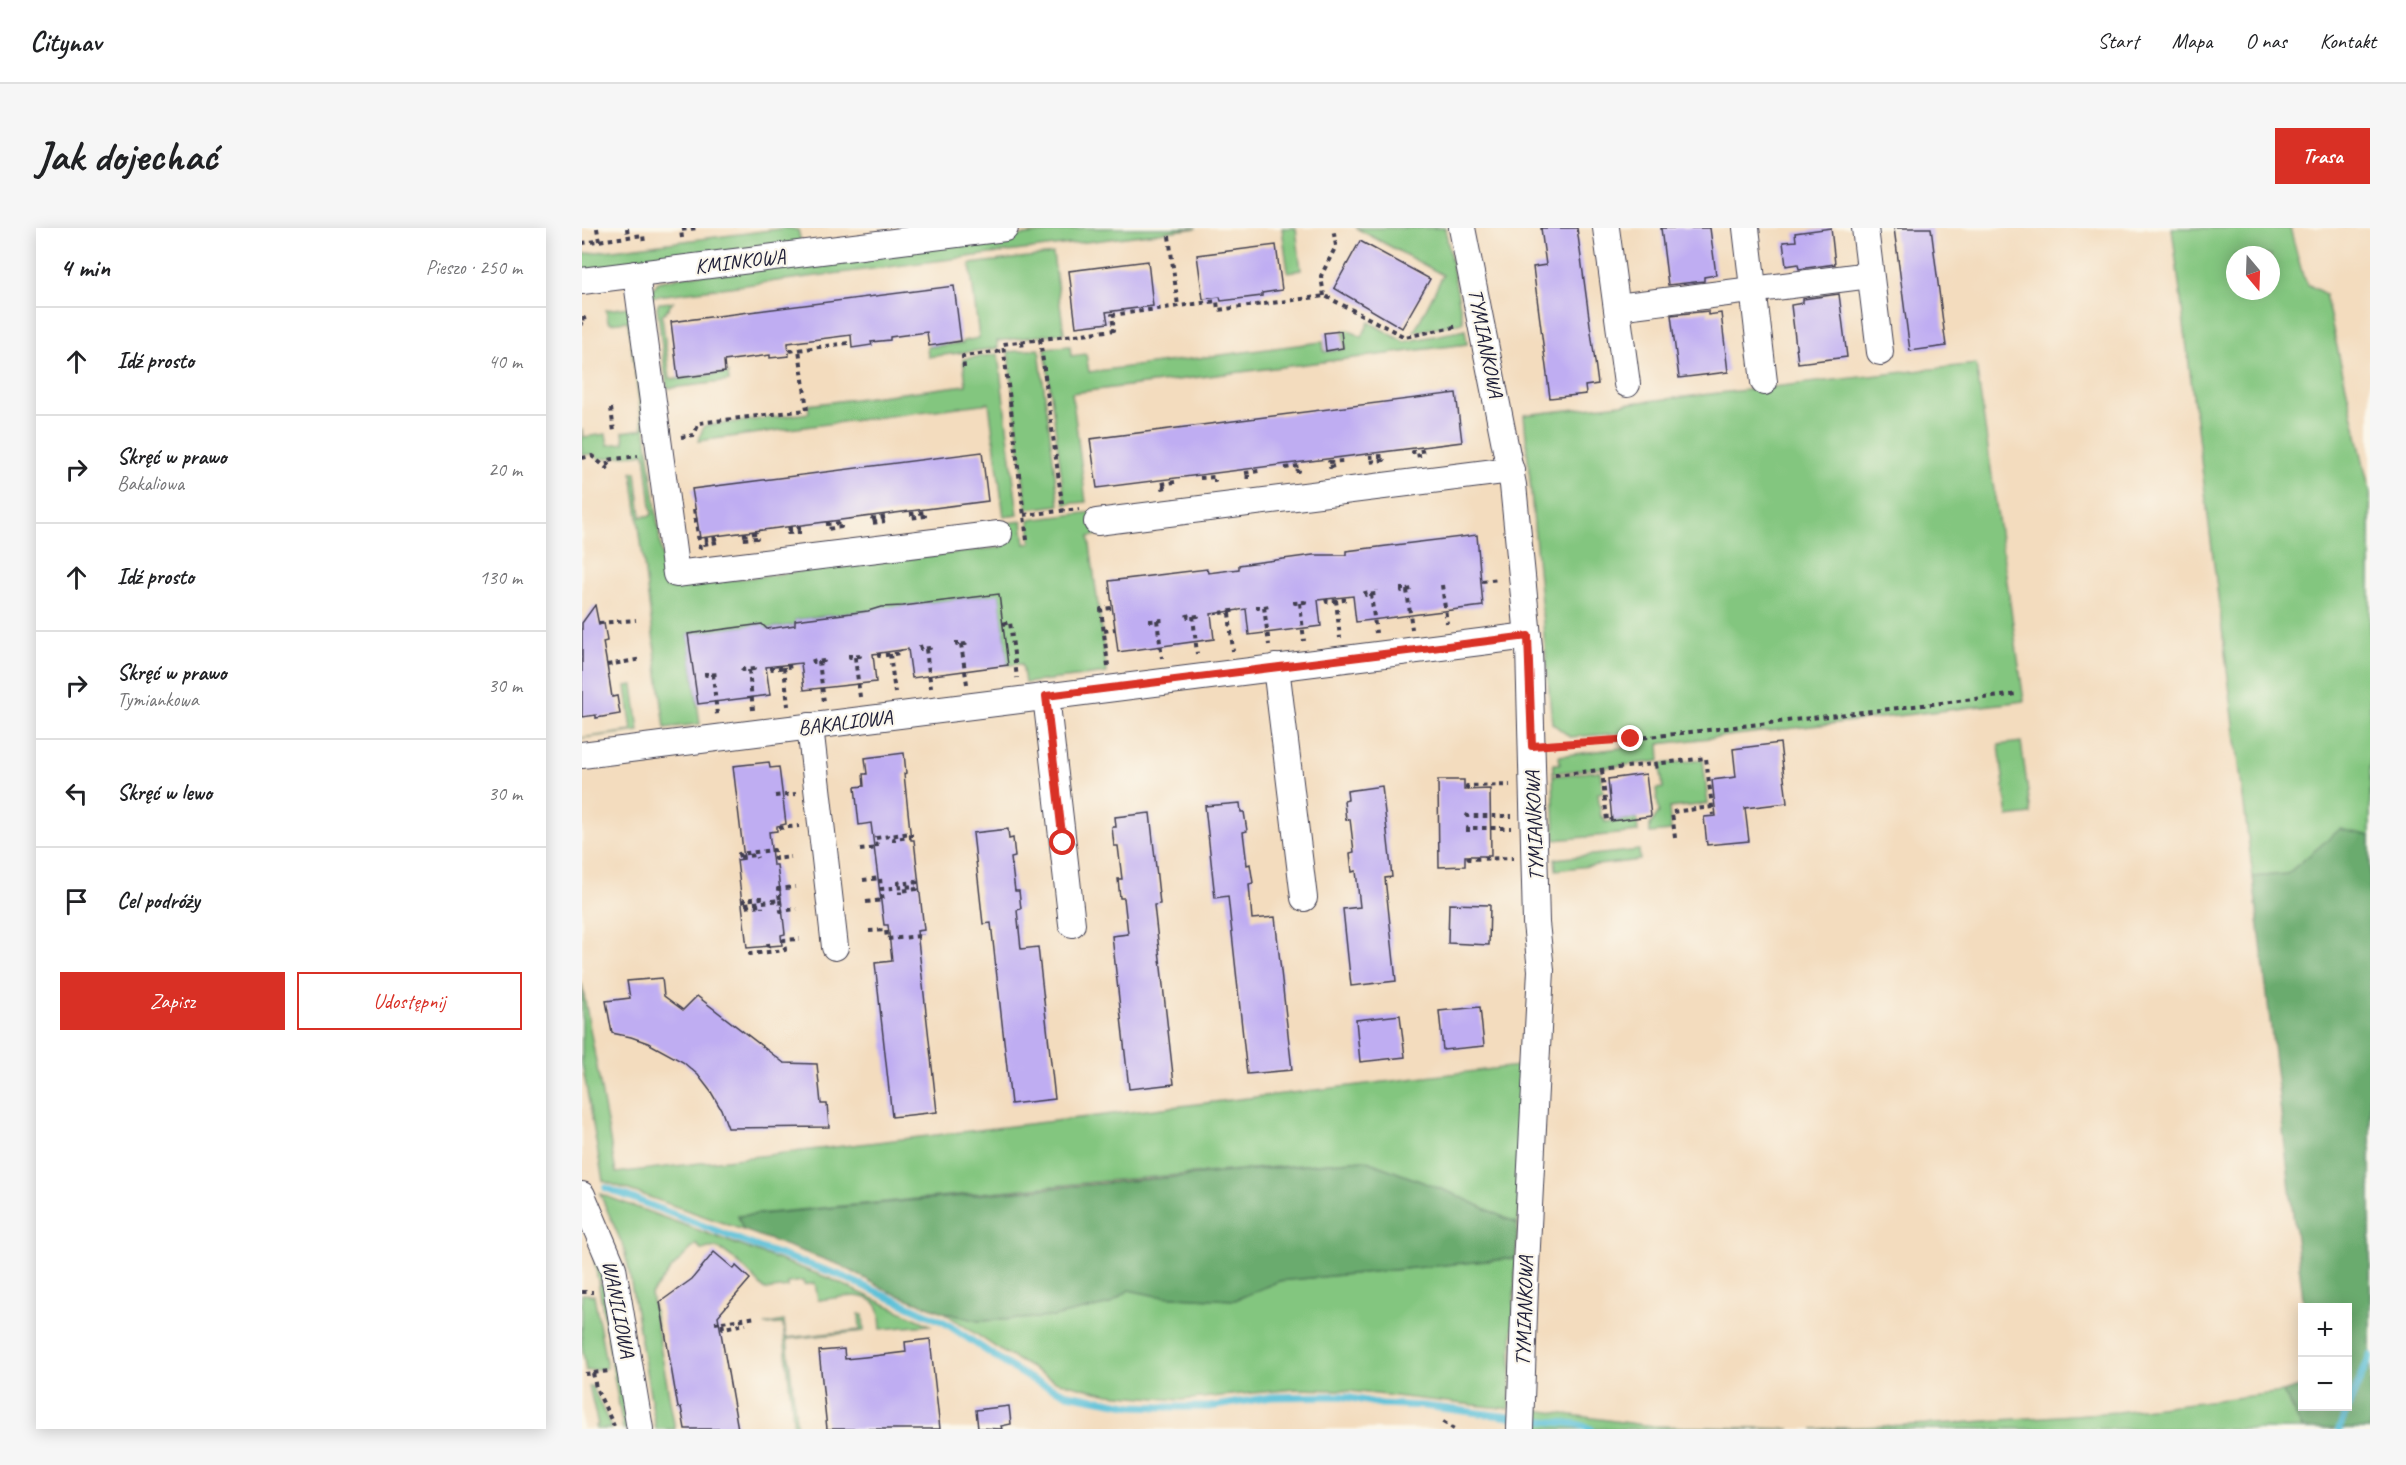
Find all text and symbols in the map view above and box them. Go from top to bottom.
text: Citynav [30,24,101,59]
text: Start [2098,28,2139,54]
text: Mapa [2172,28,2212,54]
text: O nas [2245,28,2287,54]
text: Kontakt [2320,28,2376,54]
button: Trasa [2275,128,2370,184]
text: Jak dojechać [36,130,217,183]
street label: KMINKOWA [693,242,787,279]
north arrow [2226,246,2280,300]
text: 4 min [60,251,110,284]
text: Pieszo · 250 m [426,255,522,280]
street label: TYMIANKOWA [1463,286,1510,401]
icon: ahead [60,345,93,378]
text: Idź prosto [117,347,194,375]
text: 40 m [488,349,522,374]
text: Skręć w prawo [117,443,226,471]
icon: right [60,453,93,486]
text: 20 m [488,457,522,482]
text: Bakaliowa [117,471,184,496]
icon: ahead [60,561,93,594]
text: Idź prosto [117,563,194,591]
text: 130 m [479,565,522,590]
text: Skręć w prawo [117,659,226,687]
icon: right [60,669,93,702]
text: 30 m [488,673,522,698]
text: Tymiankowa [117,687,198,712]
street label: BAKALIOWA [796,703,894,741]
route end [1617,725,1643,751]
street label: TYMIANKOWA [1519,769,1549,881]
icon: left [60,777,93,810]
text: Skręć w lewo [117,779,212,807]
text: 30 m [488,781,522,806]
route start [1049,829,1075,855]
icon: arrive [60,885,93,918]
text: Cel podróży [117,887,200,915]
button: Zapisz [60,972,285,1030]
button: Udostępnij [297,972,522,1030]
street label: TYMIANKOWA [1509,1254,1539,1366]
street label: WANILIOWA [597,1258,641,1360]
map controls [2298,1303,2352,1411]
button: + [2298,1303,2352,1357]
button: − [2298,1357,2352,1411]

